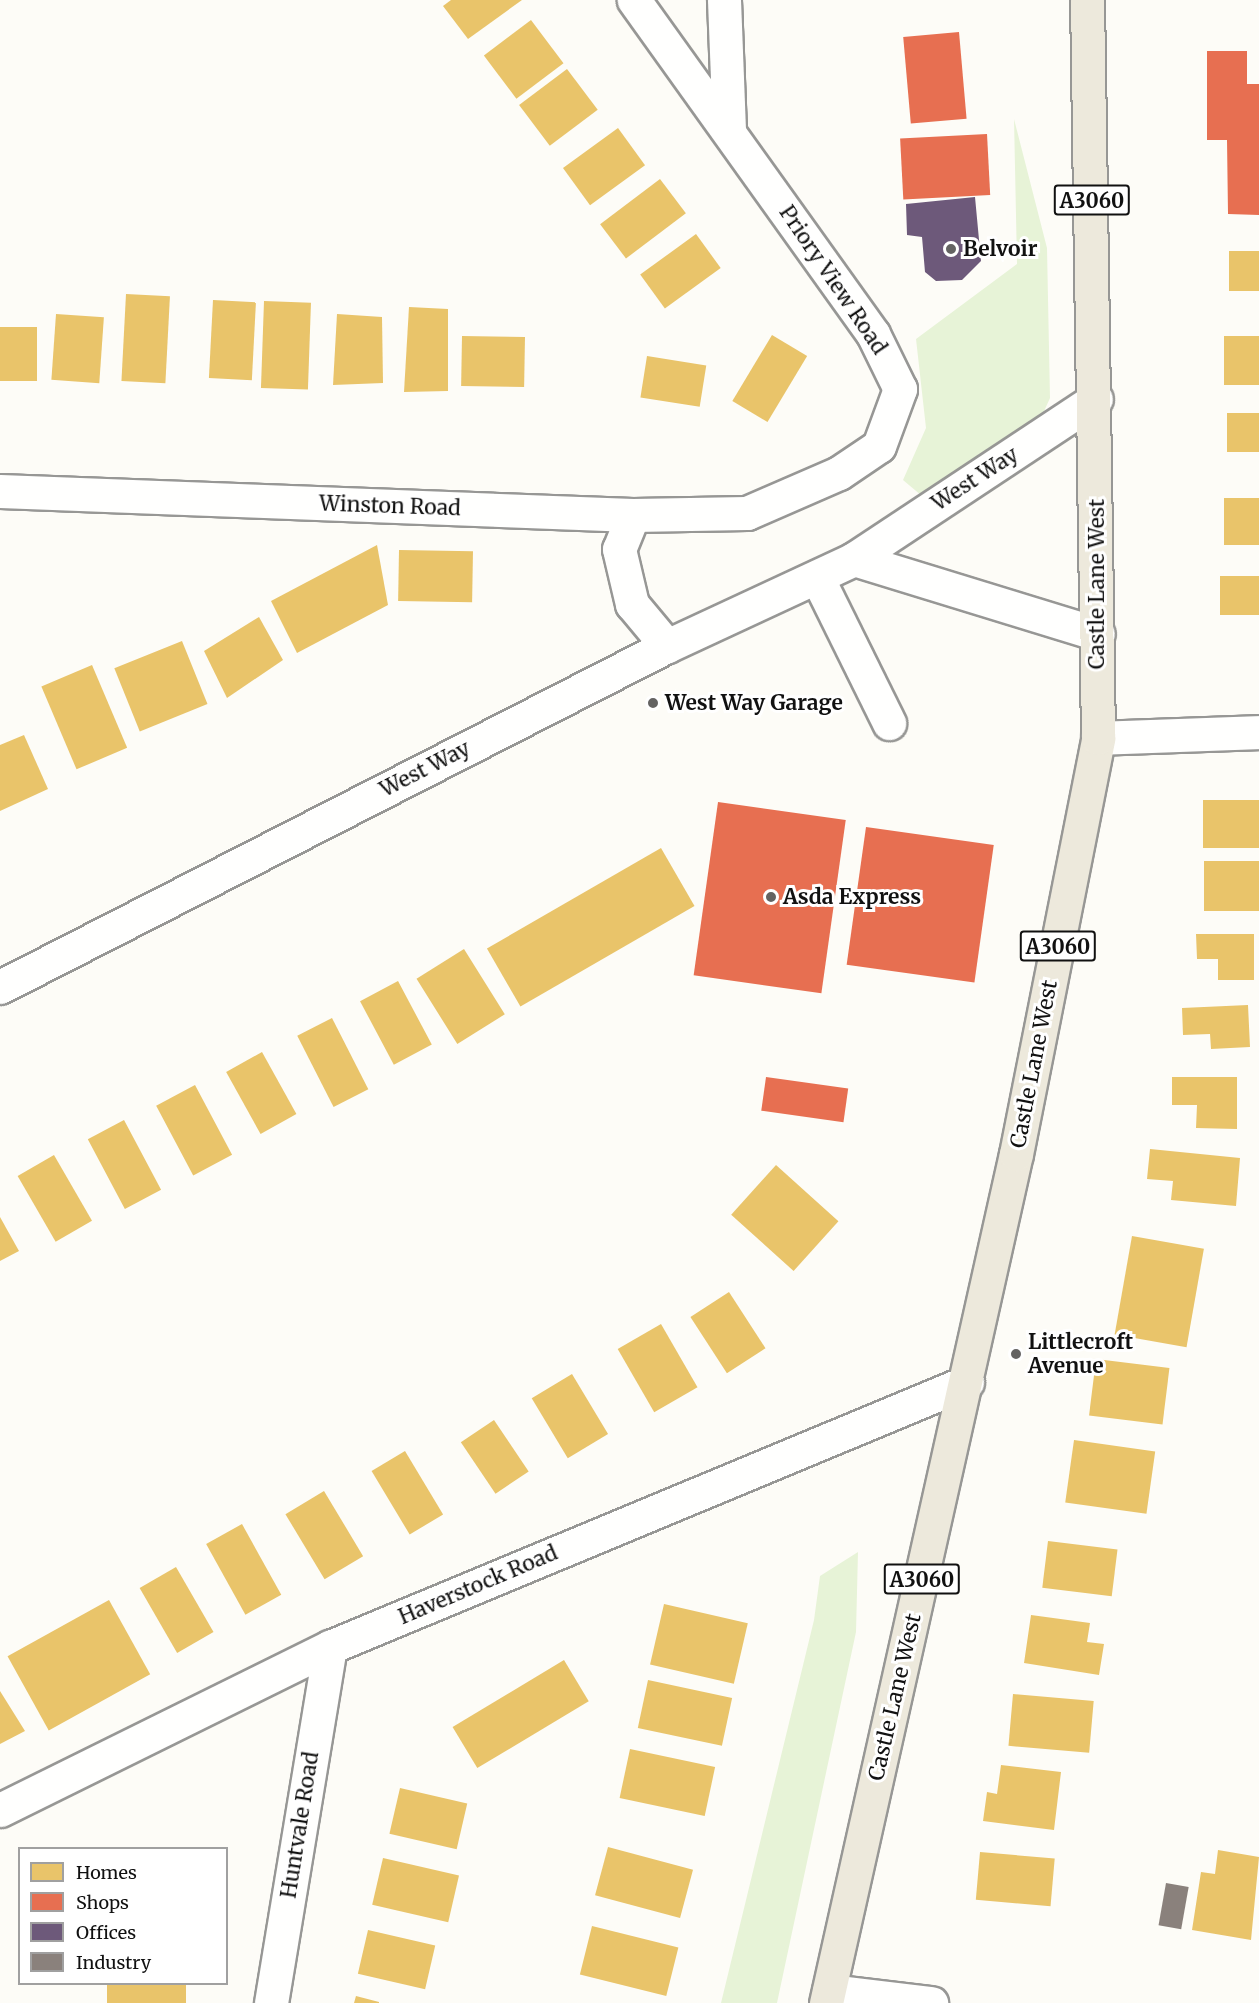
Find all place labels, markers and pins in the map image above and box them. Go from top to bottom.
place label: Belvoir [963,236,1037,262]
marker: Belvoir [944,242,958,256]
place label: West Way Garage [665,690,843,716]
marker: West Way Garage [646,696,660,710]
place label: Asda Express [783,884,921,910]
marker: Asda Express [764,890,778,904]
place label: Littlecroft Avenue [1028,1329,1133,1379]
marker: Littlecroft Avenue [1009,1347,1023,1361]

